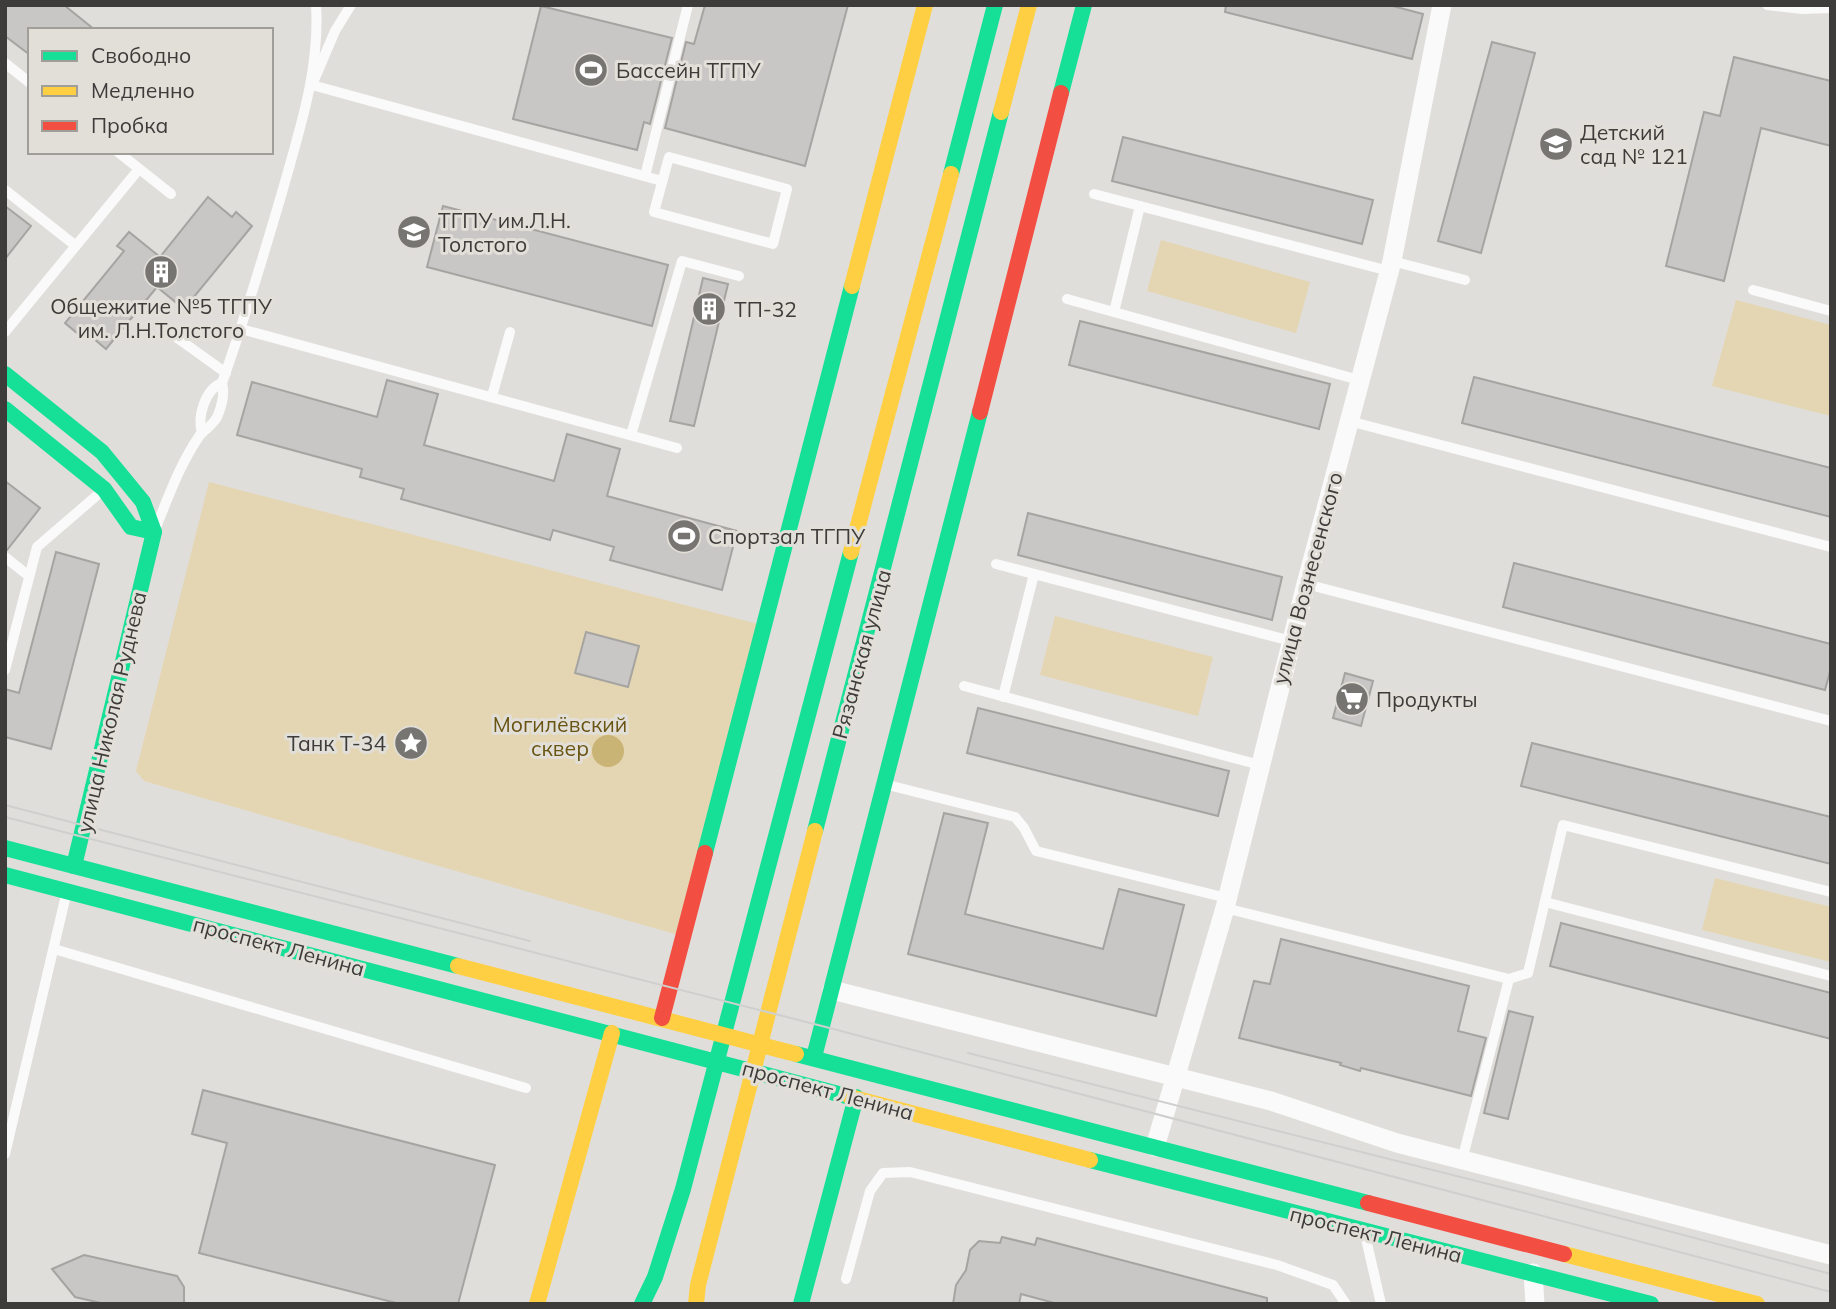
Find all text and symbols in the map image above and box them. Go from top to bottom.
legend [28,28,273,154]
text: Свободно [91,42,191,68]
sports icon: Бассейн ТГПУ [572,51,610,89]
place label: Бассейн ТГПУ [616,57,761,83]
text: Медленно [91,77,195,103]
text: Пробка [91,112,168,138]
place label: Детский сад № 121 [1580,119,1688,169]
school or university icon: Детский сад № 121 [1537,125,1575,163]
place label: ТГПУ им.Л.Н. Толстого [438,207,571,257]
school or university icon: ТГПУ им.Л.Н. Толстого [395,213,433,251]
building icon: Общежитие №5 ТГПУ им. Л.Н.Толстого [142,253,180,291]
building icon: ТП-32 [690,290,728,328]
place label: Общежитие №5 ТГПУ им. Л.Н.Толстого [50,293,272,343]
place label: ТП-32 [734,296,797,322]
street label: улица Вознесенского [1266,469,1348,687]
sports icon: Спортзал ТГПУ [665,517,703,555]
place label: Спортзал ТГПУ [708,523,865,549]
street label: Рязанская улица [826,567,896,741]
street label: улица Николая Руднева [71,589,151,835]
supermarket icon: Продукты [1333,680,1371,718]
place label: Продукты [1376,686,1478,712]
park label: Могилёвский сквер [493,711,627,761]
place icon: Танк Т-34 [392,724,430,762]
place label: Танк Т-34 [287,730,386,756]
street label: проспект Ленина [190,911,368,981]
street label: проспект Ленина [739,1055,917,1125]
street label: проспект Ленина [1287,1200,1465,1268]

